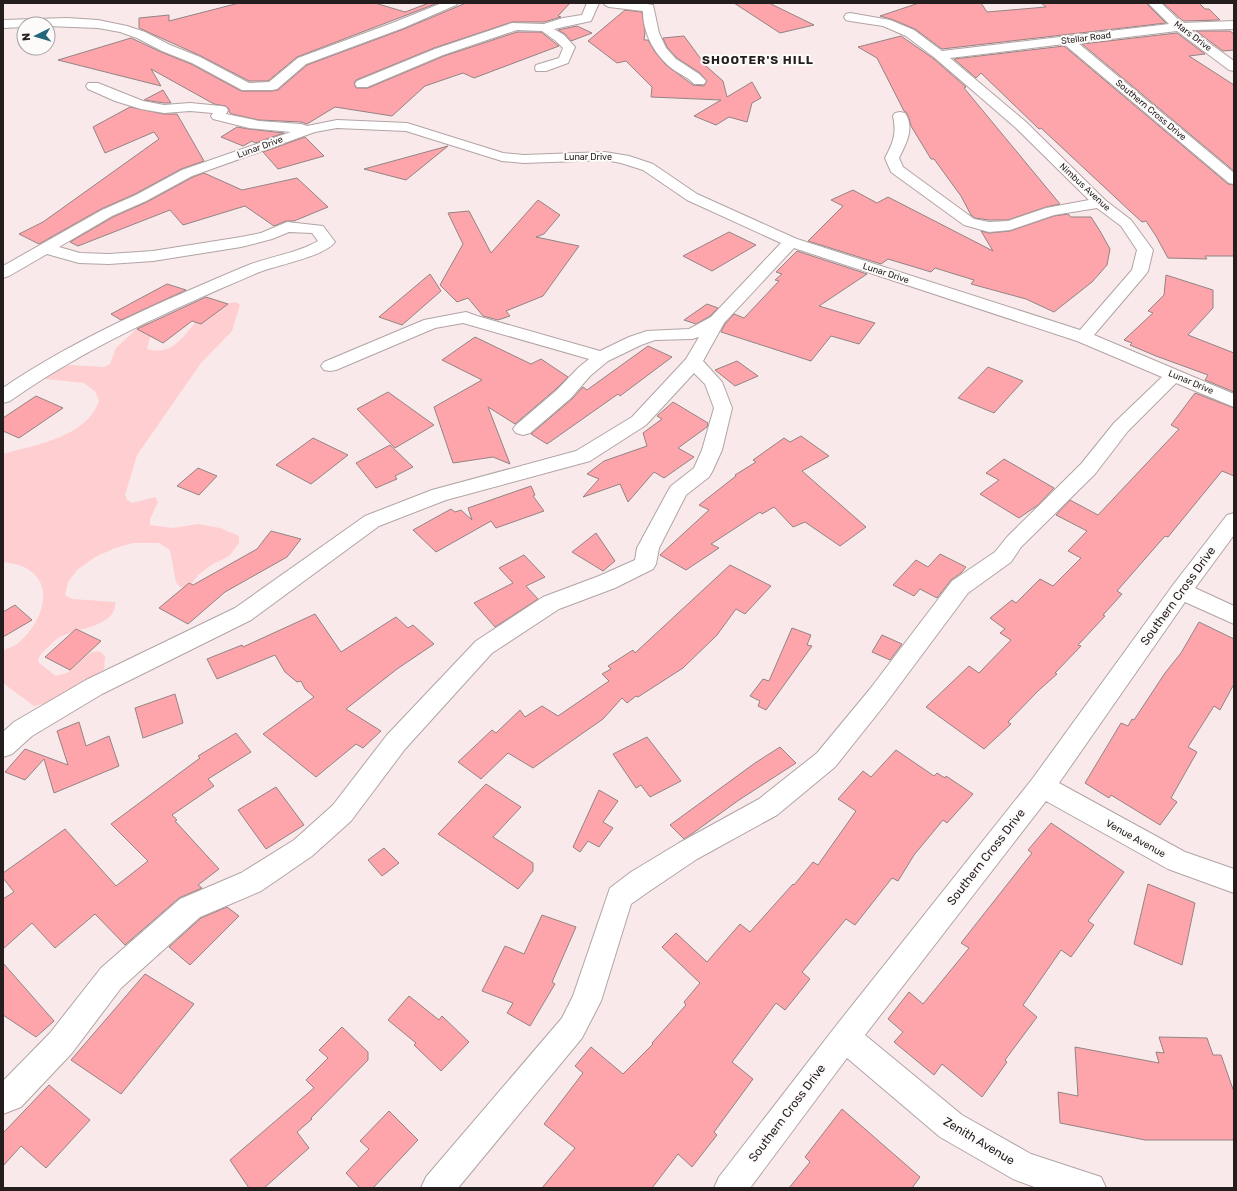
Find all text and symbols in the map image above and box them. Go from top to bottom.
north arrow [16,16,56,56]
street label: Mars Drive [1172,19,1214,53]
street label: Stellar Road [1060,30,1112,46]
text: N [20,32,33,41]
district label: SHOOTER'S HILL [702,53,814,67]
street label: Southern Cross Drive [1114,78,1188,142]
street label: Lunar Drive [236,134,284,160]
street label: Lunar Drive [564,152,612,162]
street label: Nimbus Avenue [1058,161,1112,213]
street label: Lunar Drive [862,261,910,285]
street label: Lunar Drive [1167,368,1215,396]
street label: Southern Cross Drive [1138,544,1219,648]
street label: Southern Cross Drive [944,806,1028,908]
street label: Venue Avenue [1104,817,1168,860]
street label: Southern Cross Drive [746,1061,828,1165]
street label: Zenith Avenue [941,1114,1017,1168]

